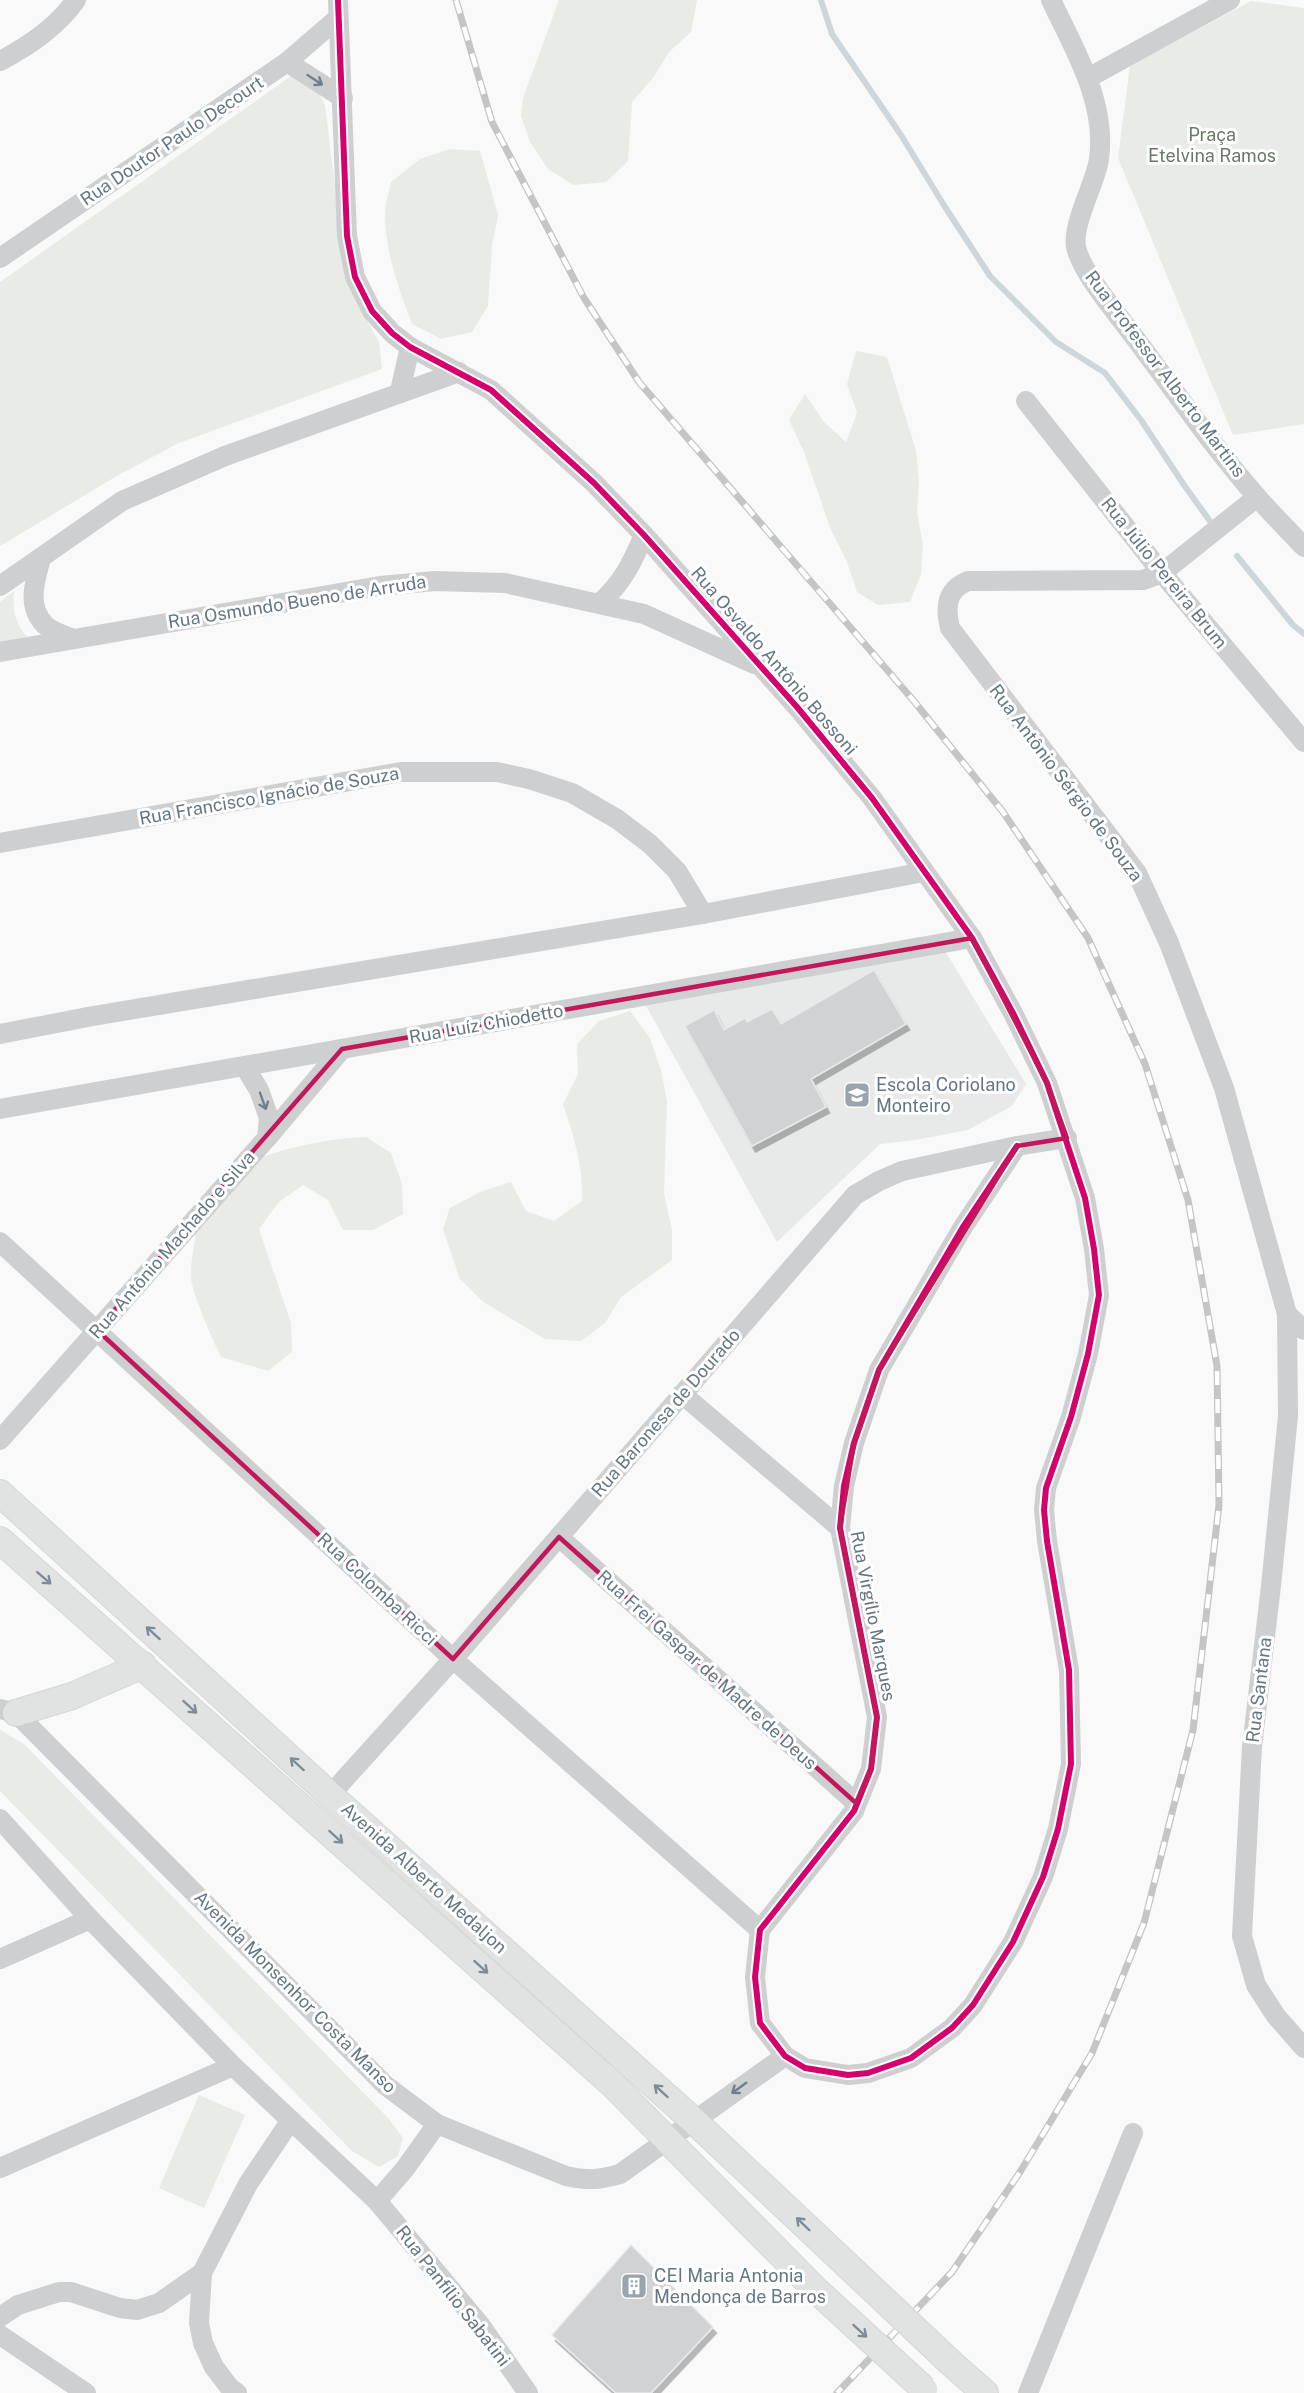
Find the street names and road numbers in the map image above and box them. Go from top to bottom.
street label: Rua Doutor Paulo Decourt [76,71,267,210]
street label: Rua Professor Alberto Martins [1081,267,1250,481]
street label: Rua Júlio Pereira Brum [1097,493,1232,652]
street label: Rua Osvaldo Antônio Bossoni [687,562,862,759]
street label: Rua Osmundo Bueno de Arruda [166,571,428,632]
street label: Rua Antônio Sérgio de Souza [985,680,1147,885]
street label: Rua Francisco Ignácio de Souza [137,762,400,829]
street label: Rua Luíz Chiodetto [407,1000,565,1047]
street label: Rua Antônio Machado e Silva [84,1147,259,1343]
street label: Rua Baronesa de Dourado [587,1324,744,1501]
street label: Rua Colomba Ricci [313,1528,441,1649]
street label: Rua Virgílio Marques [847,1529,900,1703]
street label: Rua Frei Gaspar de Madre de Deus [593,1566,821,1774]
street label: Rua Santana [1242,1636,1275,1744]
street label: Avenida Alberto Medaljon [337,1798,511,1957]
street label: Avenida Monsenhor Costa Manso [190,1886,401,2097]
street label: Rua Panfílio Sabatini [392,2221,515,2370]

